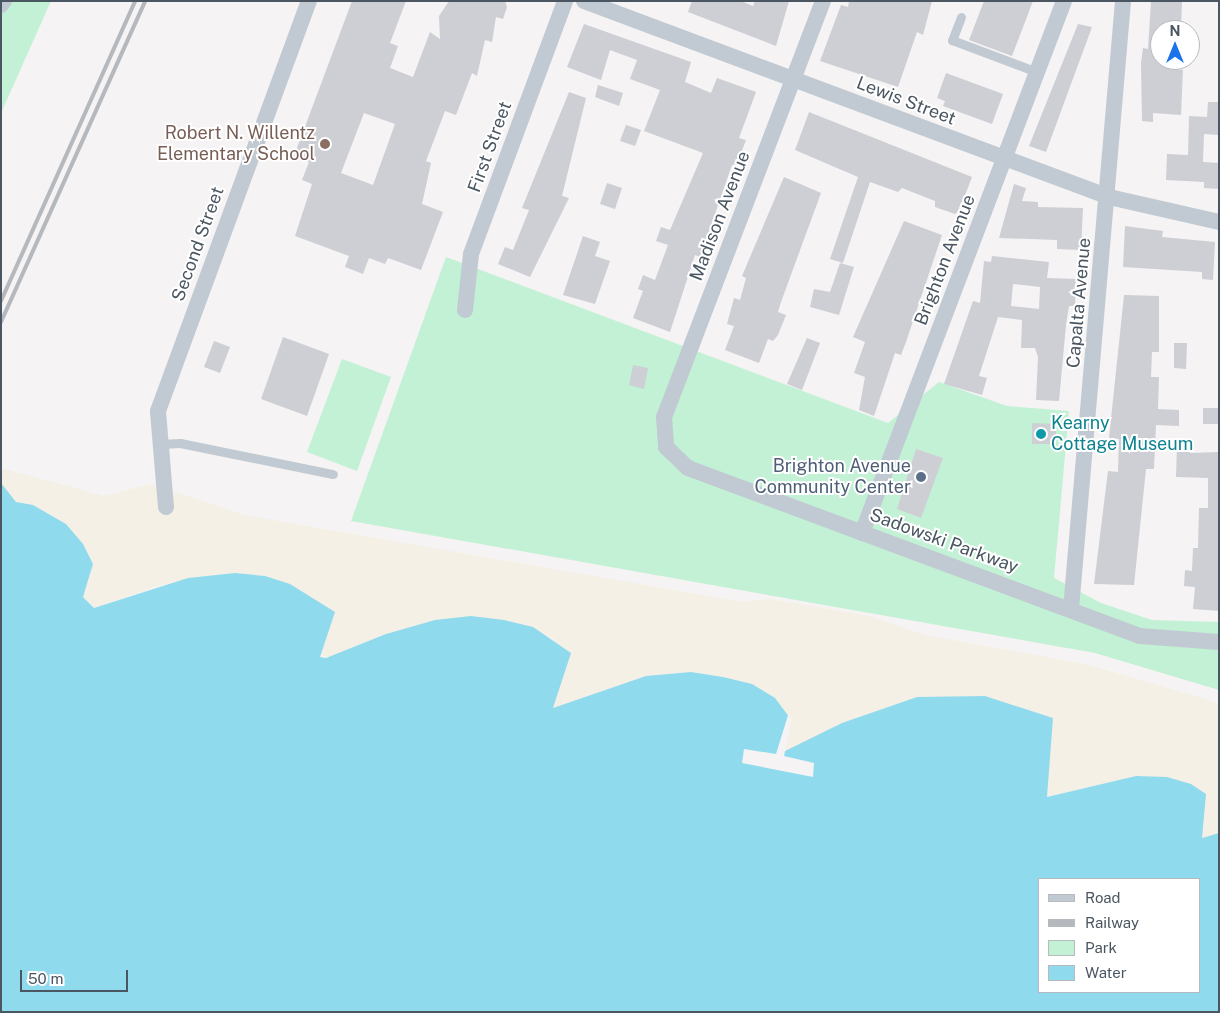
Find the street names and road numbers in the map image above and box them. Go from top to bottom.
street label: Lewis Street [853,72,959,130]
street label: First Street [464,99,516,195]
street label: Madison Avenue [685,148,755,284]
street label: Second Street [167,184,229,304]
street label: Brighton Avenue [910,192,980,328]
street label: Capalta Avenue [1063,237,1095,369]
street label: Sadowski Parkway [867,504,1021,578]

